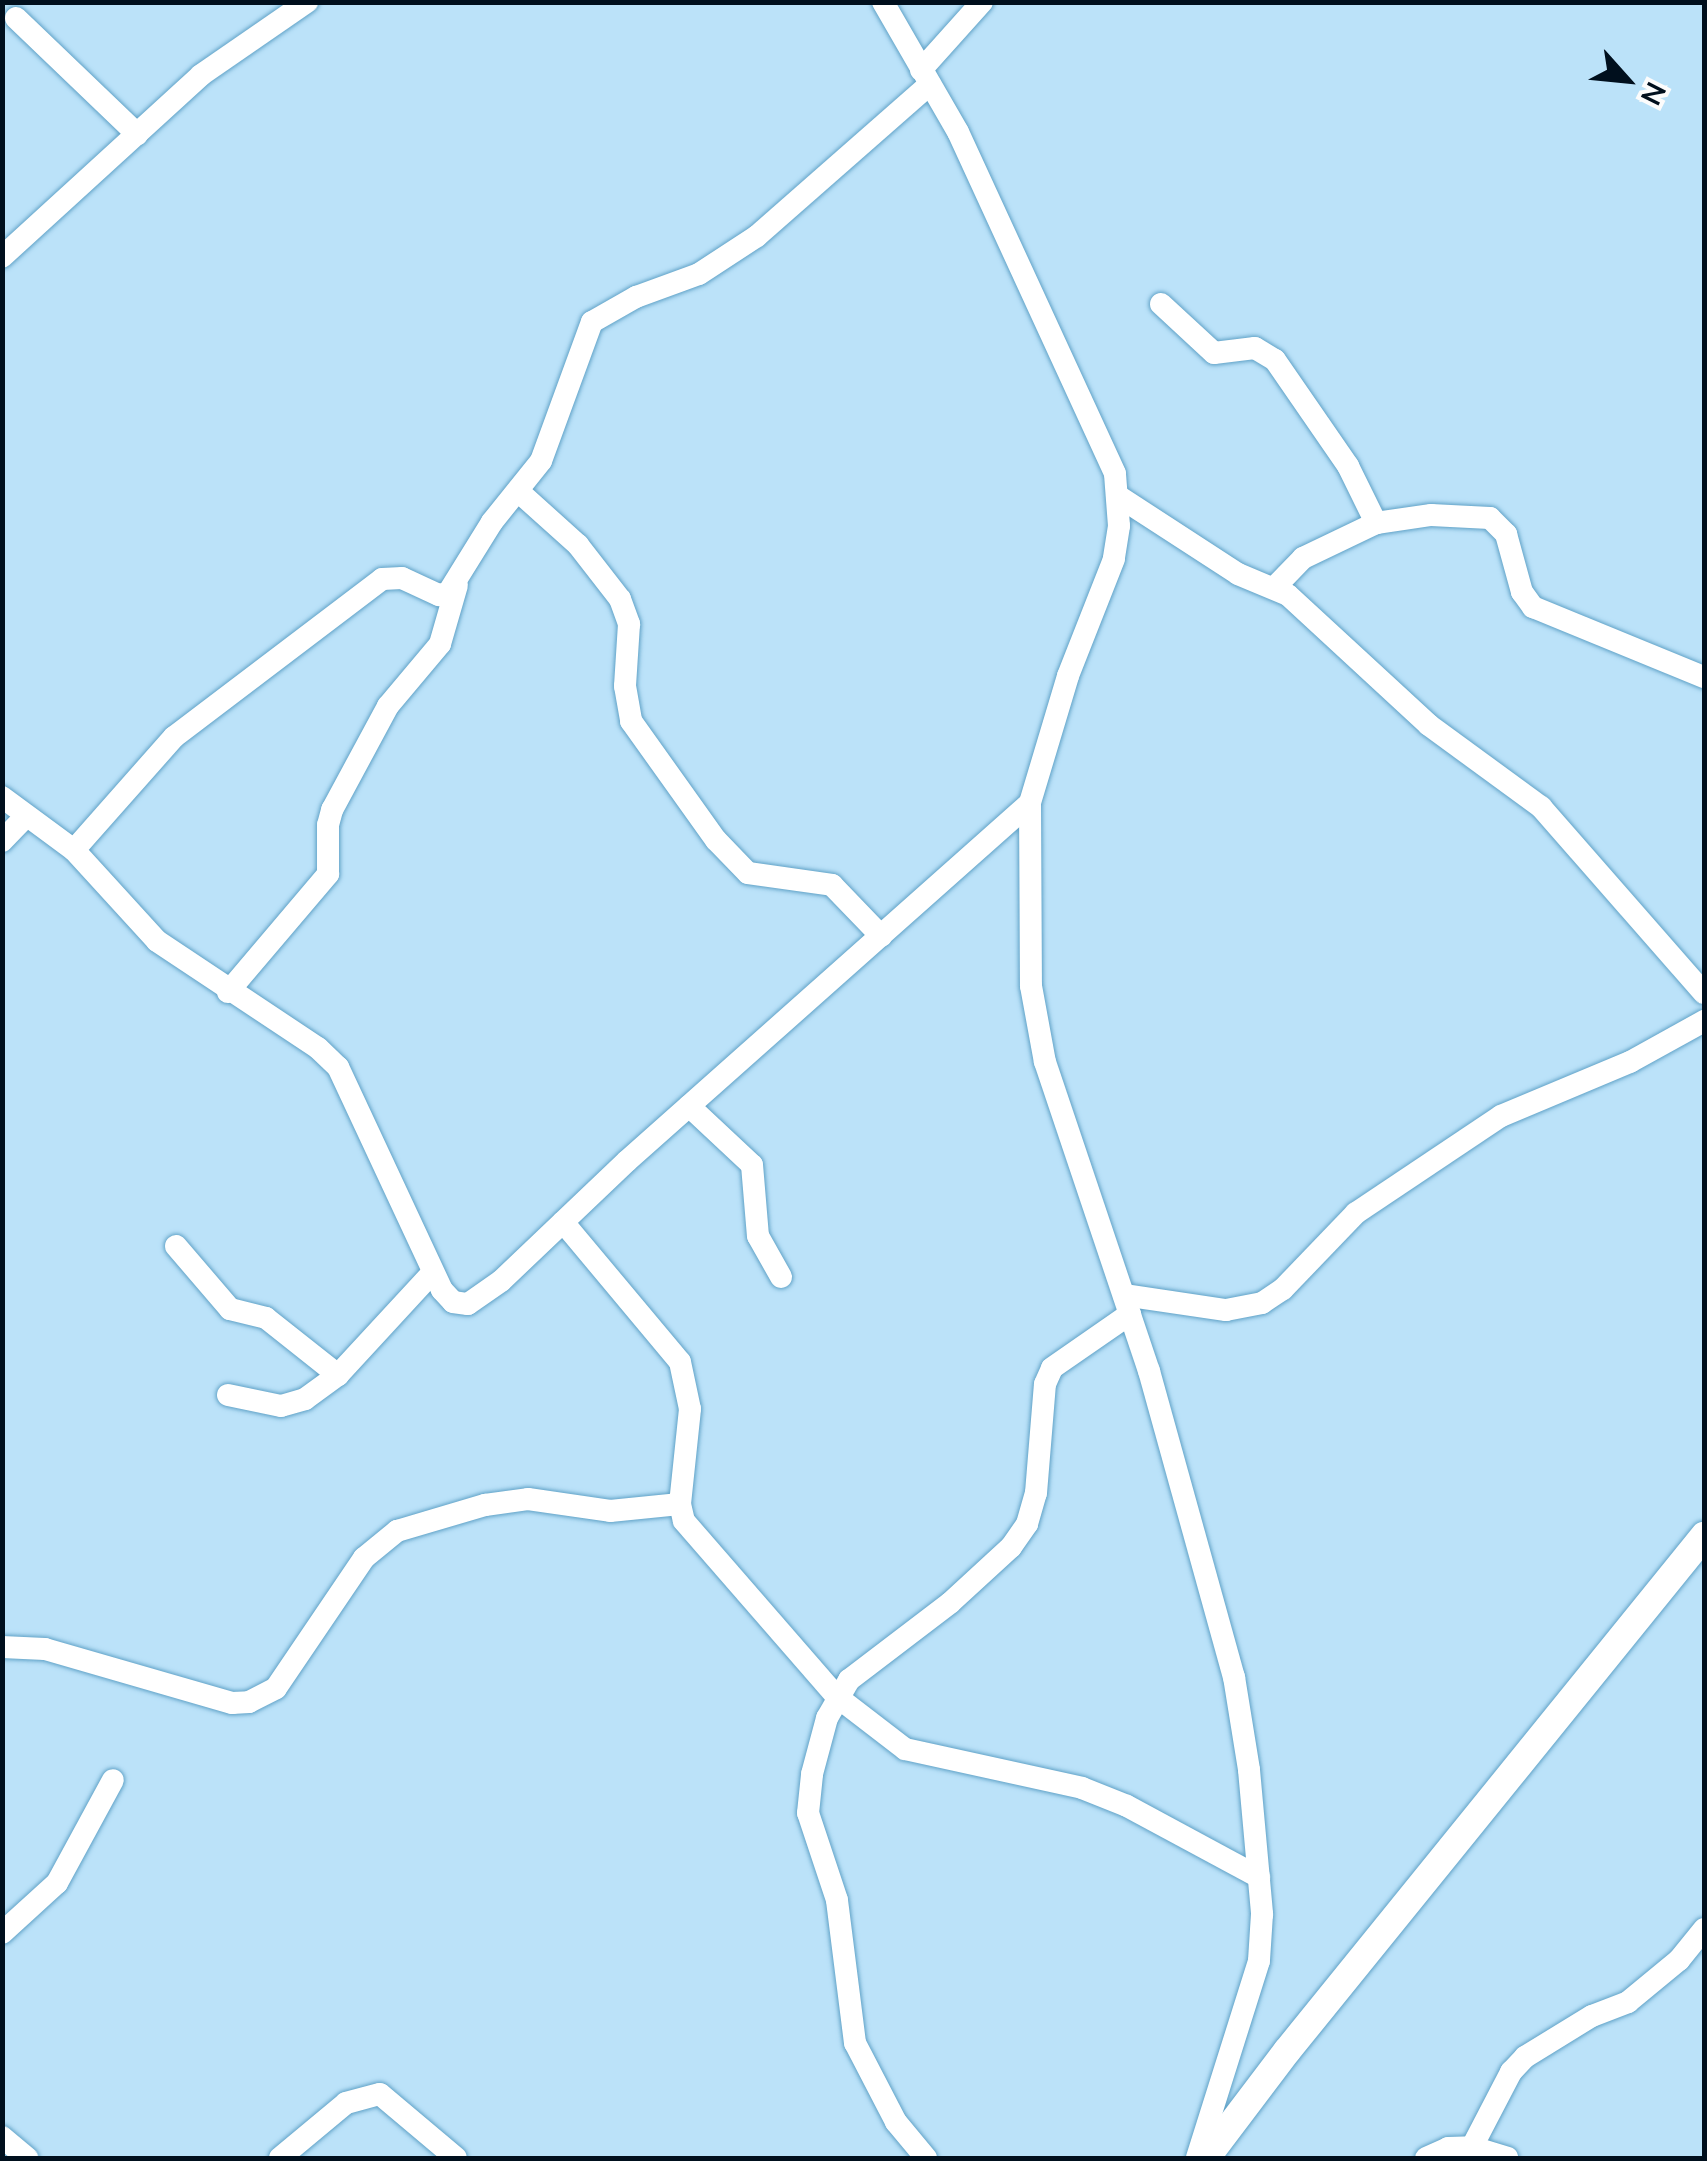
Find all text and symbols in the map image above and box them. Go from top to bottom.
north arrow [1577,30,1677,130]
text: N [1634,76,1675,111]

